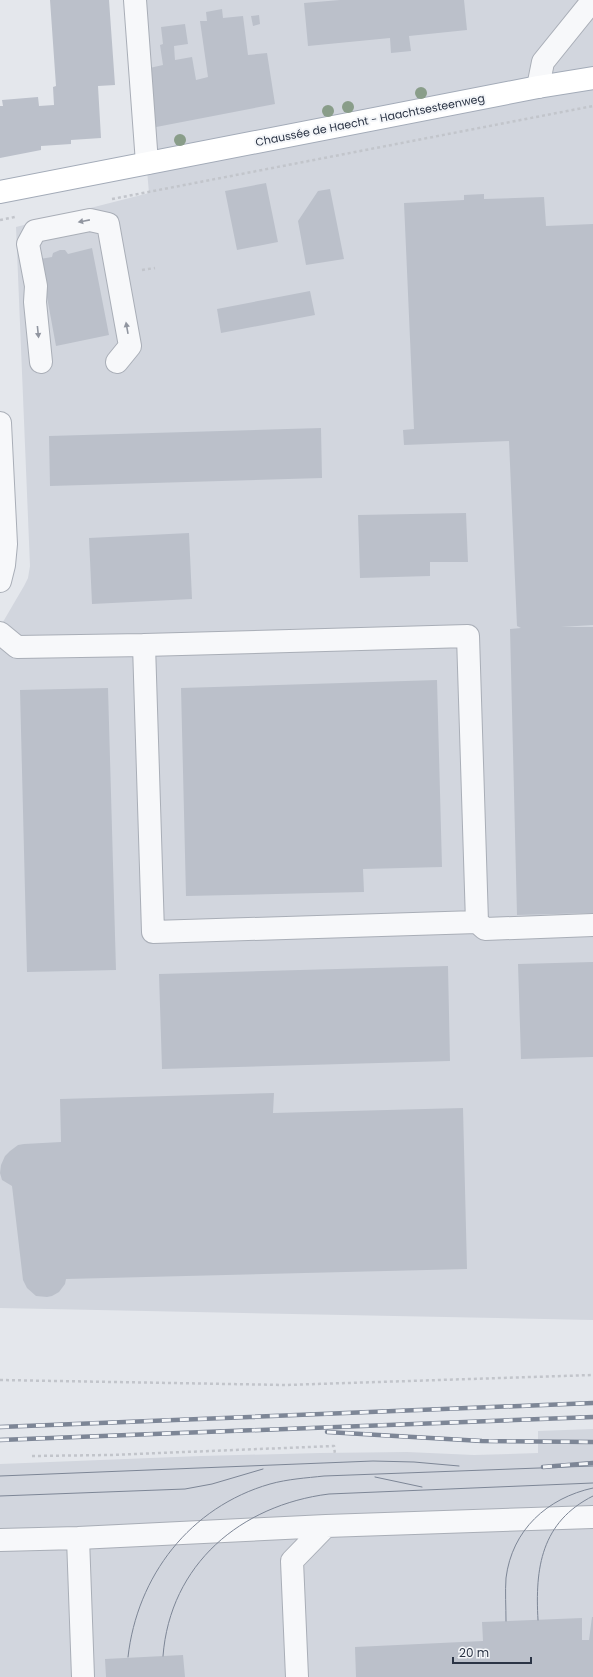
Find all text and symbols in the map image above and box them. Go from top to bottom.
street label: Chaussée de Haecht - Haachtsesteenweg [254,90,486,150]
one-way arrow [78,219,90,225]
one-way arrow [123,322,129,334]
one-way arrow [35,326,41,338]
scale bar [453,1639,531,1665]
text: 20 m [459,1644,489,1661]

